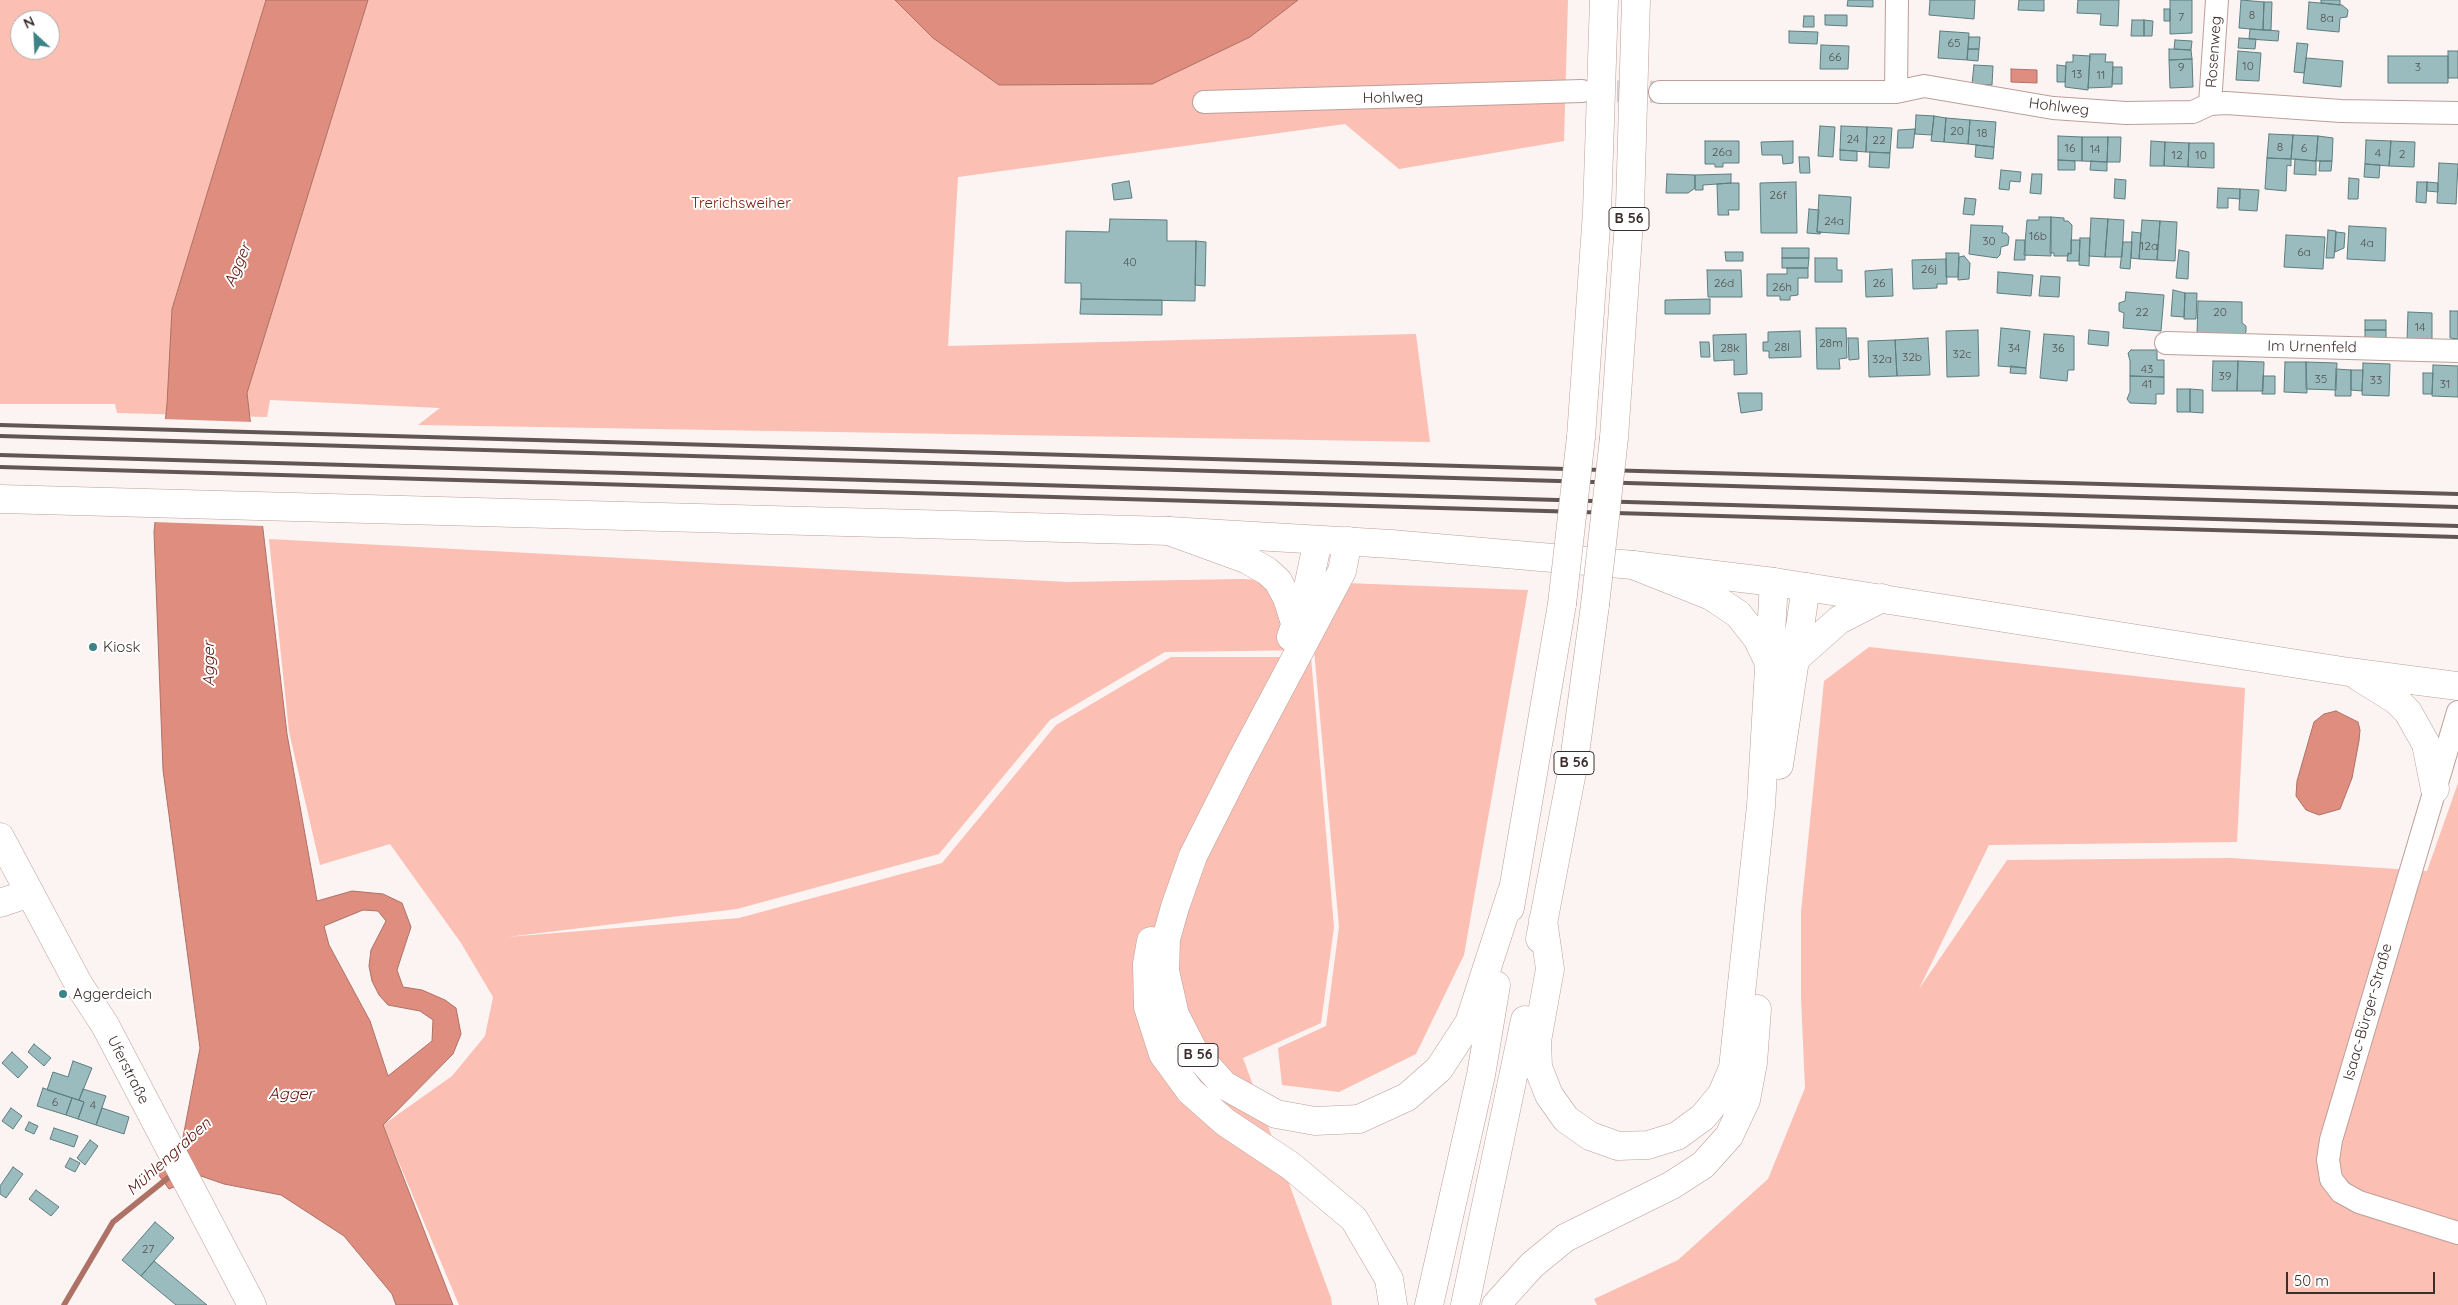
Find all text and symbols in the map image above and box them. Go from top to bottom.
house number: 8 [2249,8,2255,22]
north arrow [10,10,60,60]
house number: 7 [2178,10,2184,24]
house number: 8a [2320,11,2334,25]
text: N [21,12,38,33]
street label: Rosenweg [2203,15,2225,89]
house number: 65 [1948,36,1960,50]
house number: 66 [1829,50,1841,64]
house number: 10 [2242,59,2254,73]
house number: 9 [2178,60,2184,74]
house number: 3 [2415,60,2421,74]
house number: 13 [2072,67,2082,81]
house number: 11 [2097,68,2105,82]
street label: Hohlweg [1363,88,1423,108]
street label: Hohlweg [2028,94,2090,120]
house number: 20 [1950,124,1964,138]
house number: 18 [1977,126,1987,140]
house number: 24 [1847,132,1859,146]
house number: 22 [1872,133,1886,147]
house number: 8 [2277,140,2283,154]
house number: 16 [2065,141,2075,155]
house number: 6 [2301,141,2307,155]
house number: 14 [2090,142,2100,156]
house number: 26a [1712,145,1732,159]
house number: 4 [2375,146,2381,160]
house number: 2 [2399,147,2405,161]
house number: 12 [2171,148,2183,162]
house number: 10 [2195,148,2207,162]
house number: 26f [1769,188,1787,202]
park label: Trerichsweiher [691,194,791,212]
road number: B 56 [1609,208,1649,230]
house number: 24a [1824,214,1844,228]
house number: 16b [2029,229,2047,243]
house number: 30 [1982,234,1996,248]
house number: 4a [2360,236,2374,250]
house number: 12a [2140,239,2158,253]
water label: Agger [220,240,256,290]
house number: 6a [2297,245,2311,259]
house number: 40 [1123,255,1137,269]
house number: 26j [1921,262,1937,276]
house number: 26d [1714,276,1734,290]
house number: 26 [1872,276,1886,290]
house number: 26h [1772,280,1792,294]
house number: 22 [2135,305,2149,319]
house number: 20 [2213,305,2227,319]
house number: 14 [2415,320,2425,334]
house number: 28m [1819,336,1843,350]
street label: Im Urnenfeld [2267,337,2357,357]
house number: 28l [1774,340,1790,354]
house number: 28k [1720,341,1740,355]
house number: 34 [2008,341,2020,355]
house number: 36 [2052,341,2064,355]
house number: 32c [1952,347,1972,361]
house number: 32b [1902,350,1922,364]
house number: 32a [1872,352,1892,366]
house number: 43 [2141,362,2153,376]
house number: 39 [2219,369,2231,383]
house number: 35 [2315,372,2327,386]
house number: 33 [2370,373,2382,387]
house number: 41 [2142,377,2152,391]
house number: 31 [2440,377,2450,391]
place label: Kiosk [103,638,140,656]
marker: Kiosk [87,641,99,653]
water label: Agger [199,641,219,687]
road number: B 56 [1554,751,1594,774]
street label: Isaac-Bürger-Straße [2340,941,2396,1083]
place label: Aggerdeich [73,985,152,1003]
marker: Aggerdeich [57,988,69,1000]
street label: Uferstraße [103,1033,153,1107]
road number: B 56 [1178,1044,1218,1066]
water label: Agger [268,1084,314,1104]
house number: 6 [52,1095,58,1109]
house number: 4 [90,1098,96,1112]
water label: Mühlengraben [123,1114,215,1200]
house number: 27 [142,1242,154,1256]
scale bar [2288,1262,2437,1294]
text: 50 m [2294,1271,2329,1290]

